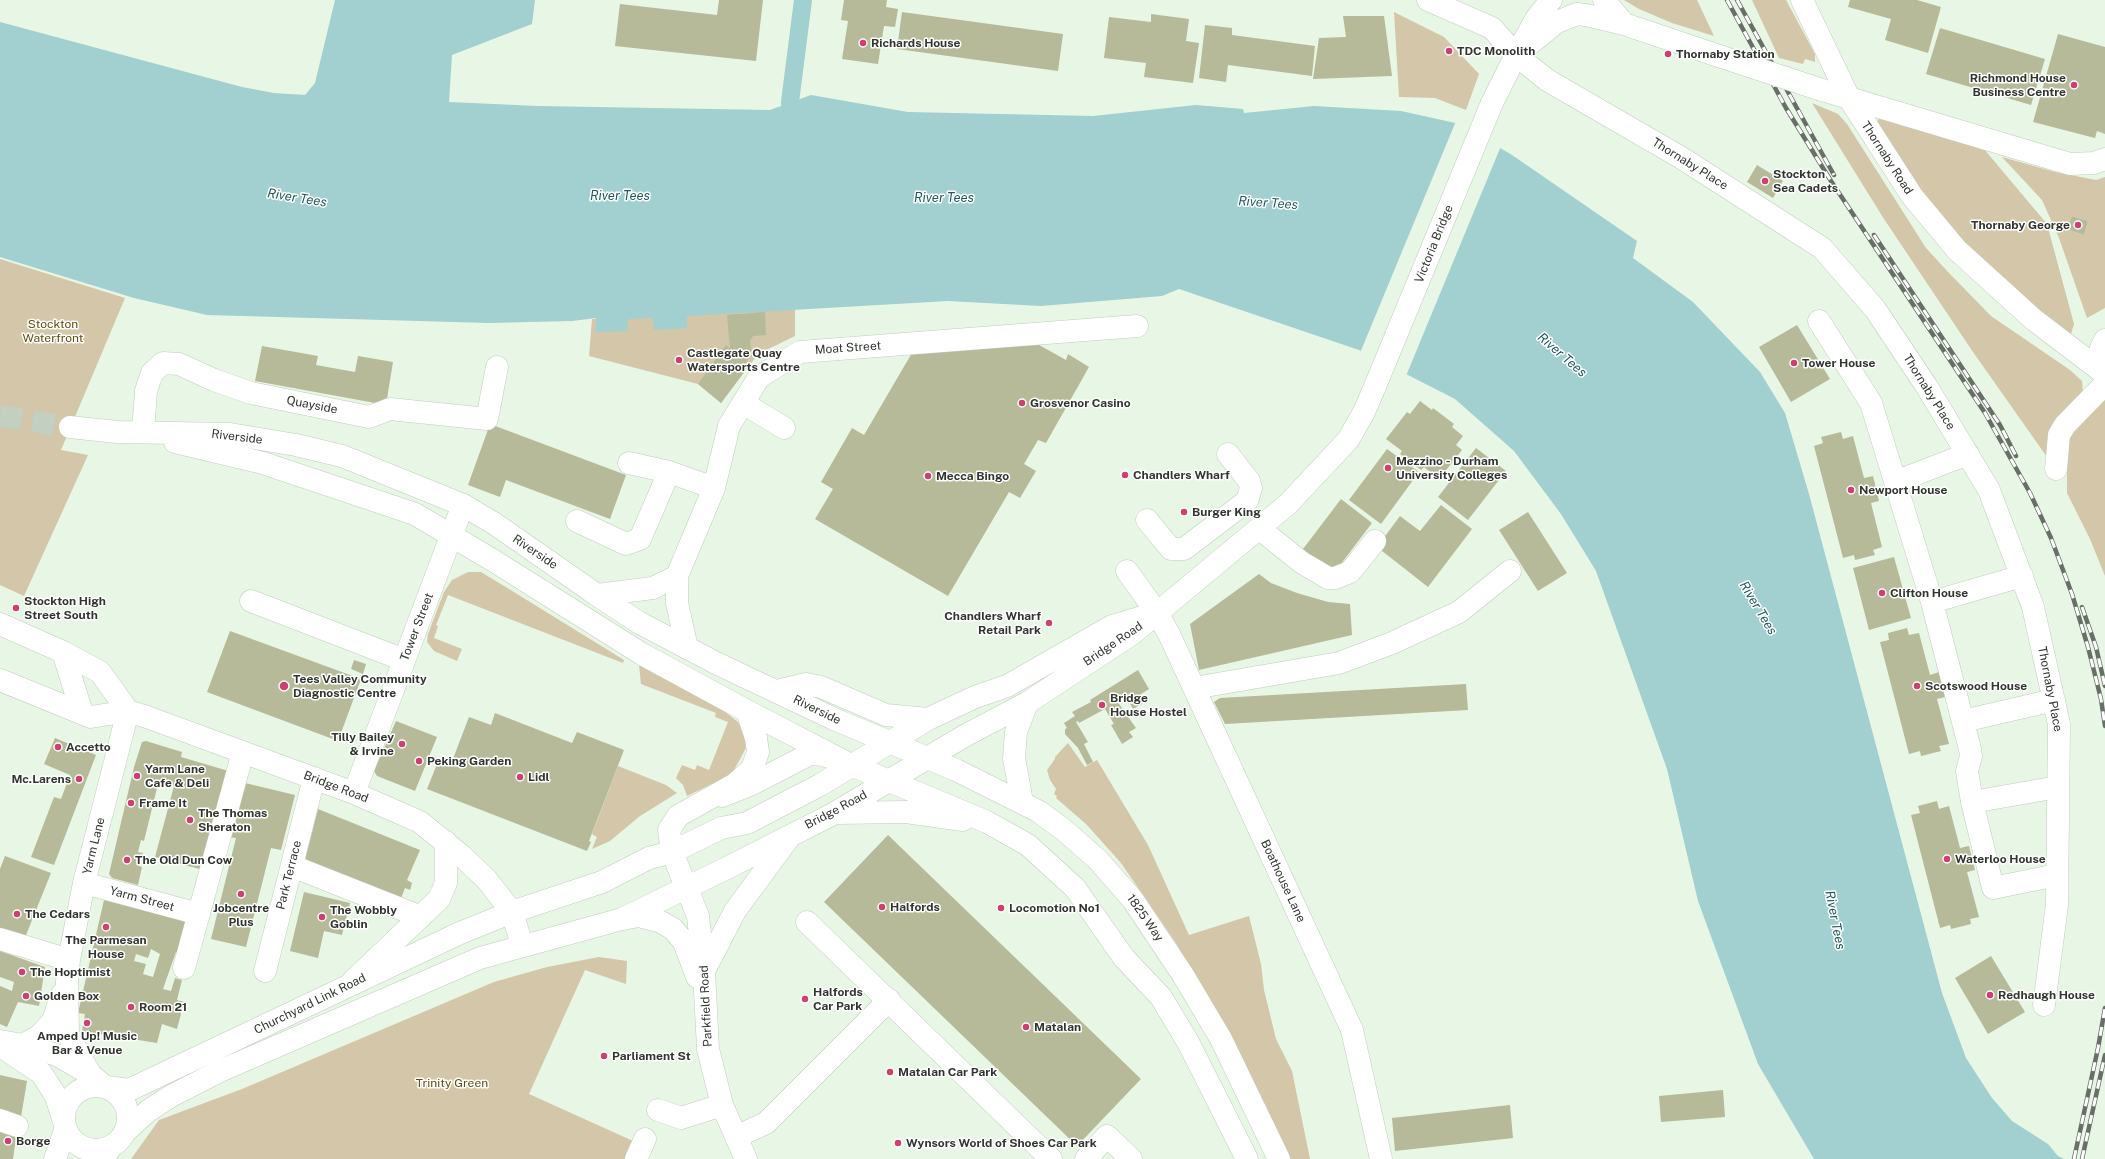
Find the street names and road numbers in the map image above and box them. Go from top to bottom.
street label: Thornaby Road [1858,119,1916,197]
street label: Thornaby Place [1649,135,1731,193]
street label: Victoria Bridge [1412,203,1456,285]
street label: Moat Street [814,339,882,357]
street label: Thornaby Place [1900,351,1958,433]
street label: Quayside [285,393,339,417]
street label: Riverside [211,427,263,447]
street label: Riverside [510,532,560,572]
street label: Tower Street [397,591,437,663]
street label: Bridge Road [1081,619,1145,669]
street label: Thornaby Place [2035,645,2065,733]
street label: Riverside [791,692,843,728]
street label: Bridge Road [302,768,370,806]
street label: Bridge Road [802,788,870,832]
street label: Yarm Lane [80,816,108,876]
street label: Boathouse Lane [1258,837,1308,925]
street label: Park Terrace [273,839,305,911]
street label: Yarm Street [108,883,176,915]
street label: 1825 Way [1124,892,1166,944]
street label: Parkfield Road [697,965,715,1047]
street label: Churchyard Link Road [252,971,368,1037]

